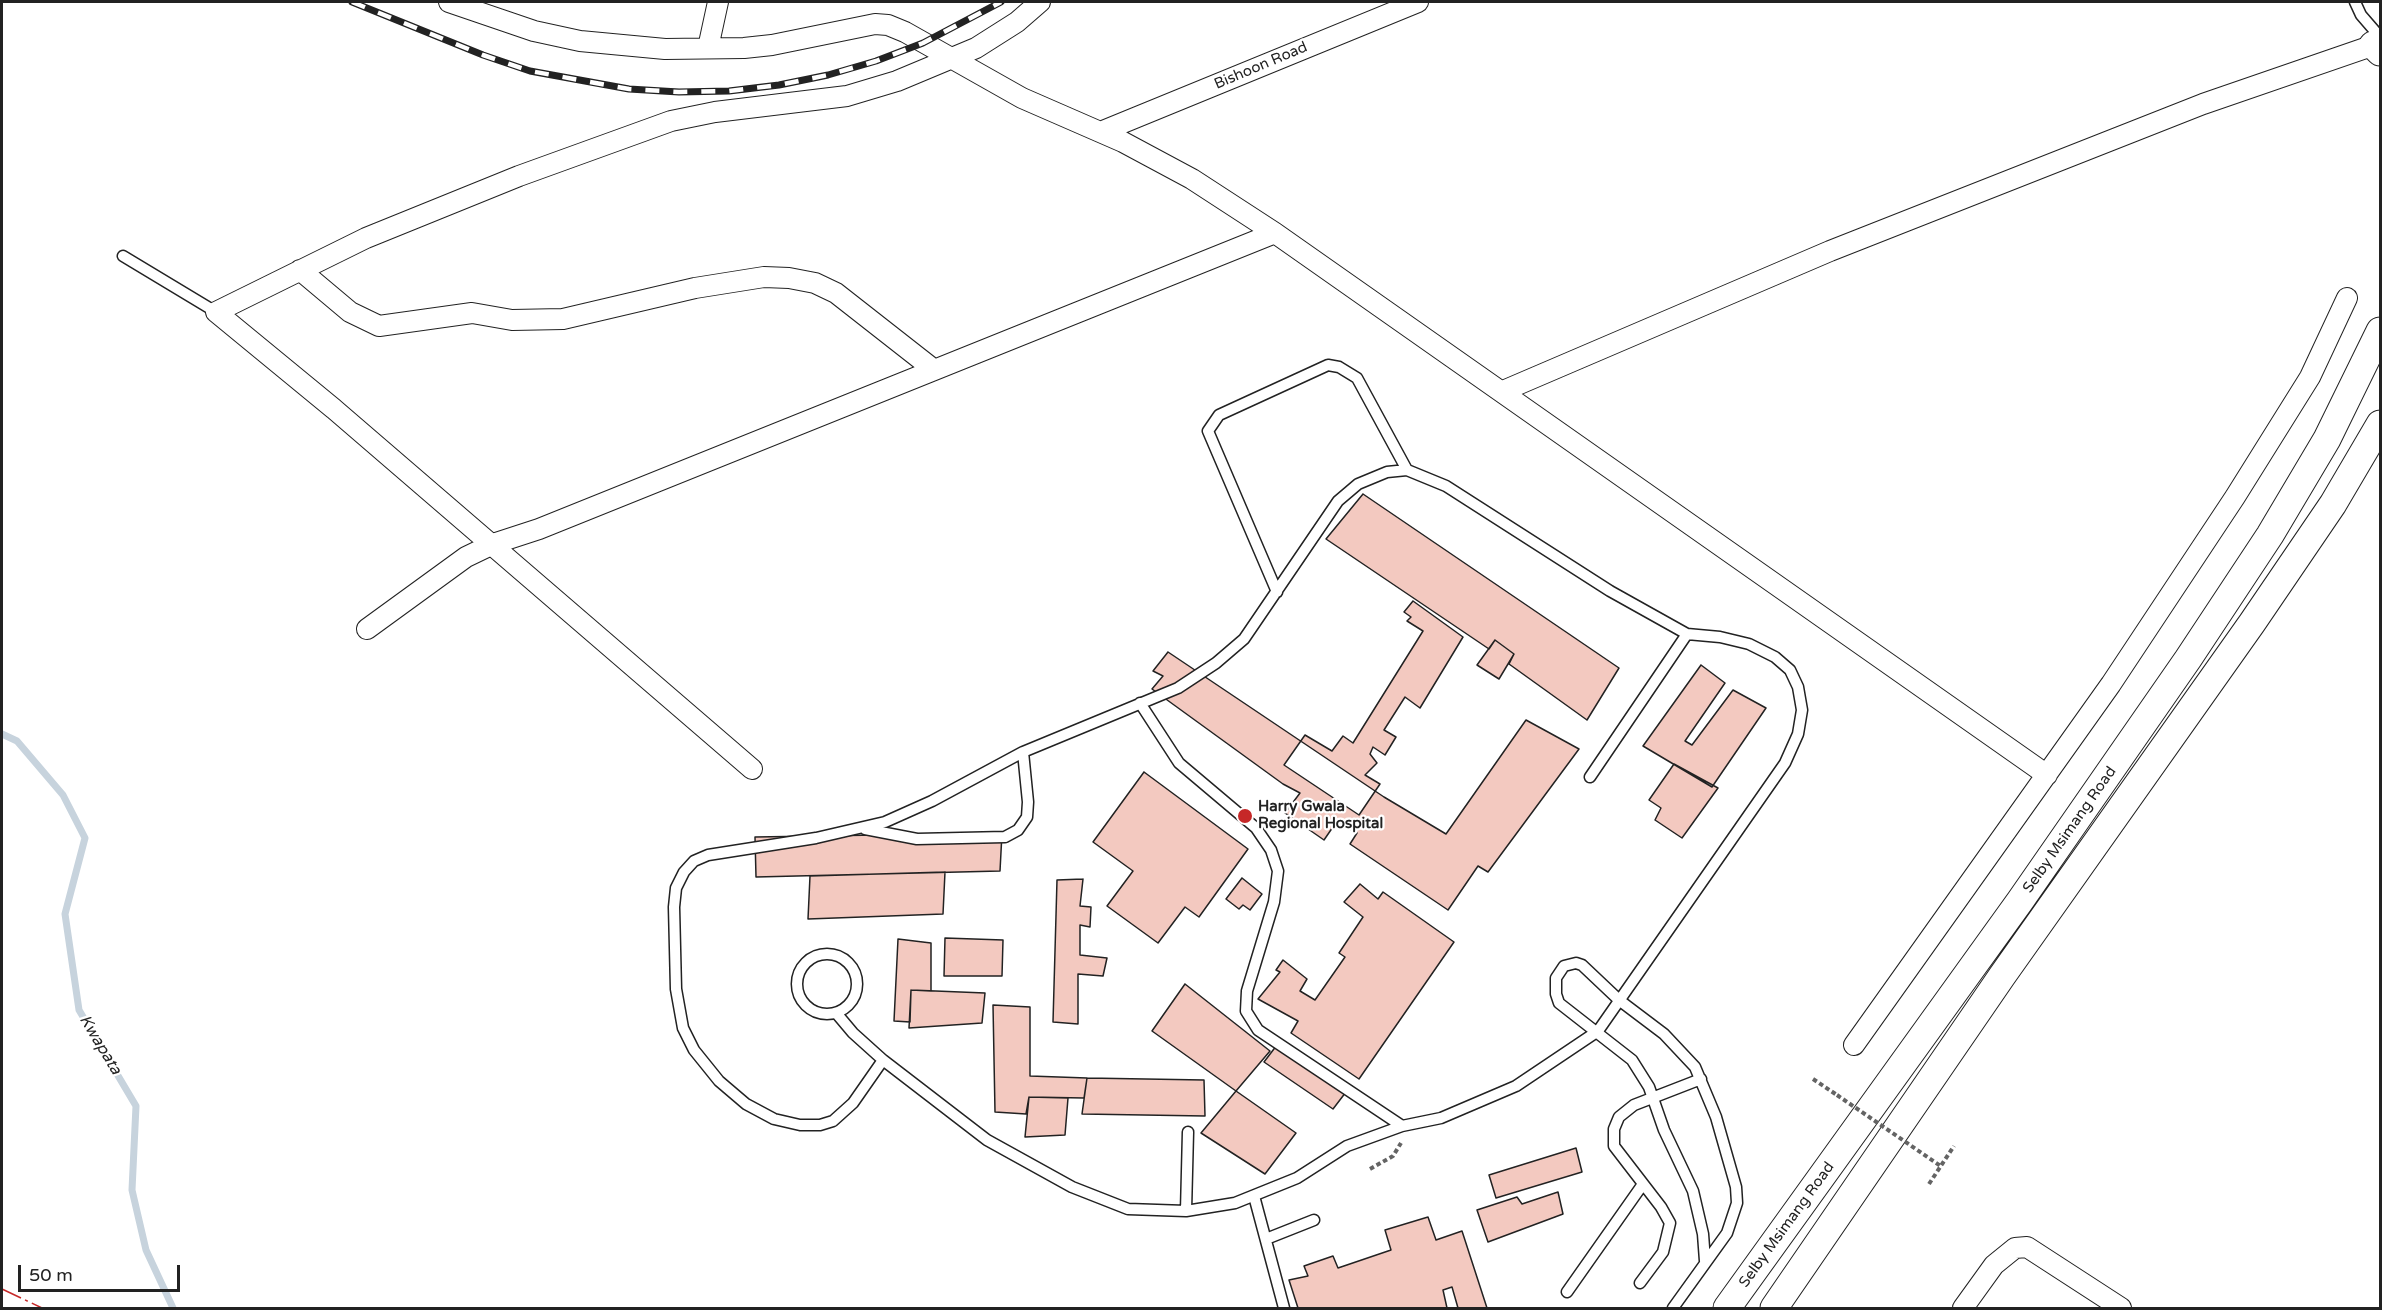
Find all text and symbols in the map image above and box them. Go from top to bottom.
street label: Bishoon Road [1212,38,1310,94]
street label: Selby Msimang Road [2019,763,2121,897]
place label: Harry Gwala Regional Hospital [1258,798,1383,833]
marker: Harry Gwala Regional Hospital [1236,807,1254,825]
water label: Kwapata [75,1012,125,1078]
street label: Selby Msimang Road [1736,1159,1838,1291]
scale bar [21,1253,183,1291]
text: 50 m [29,1264,73,1286]

